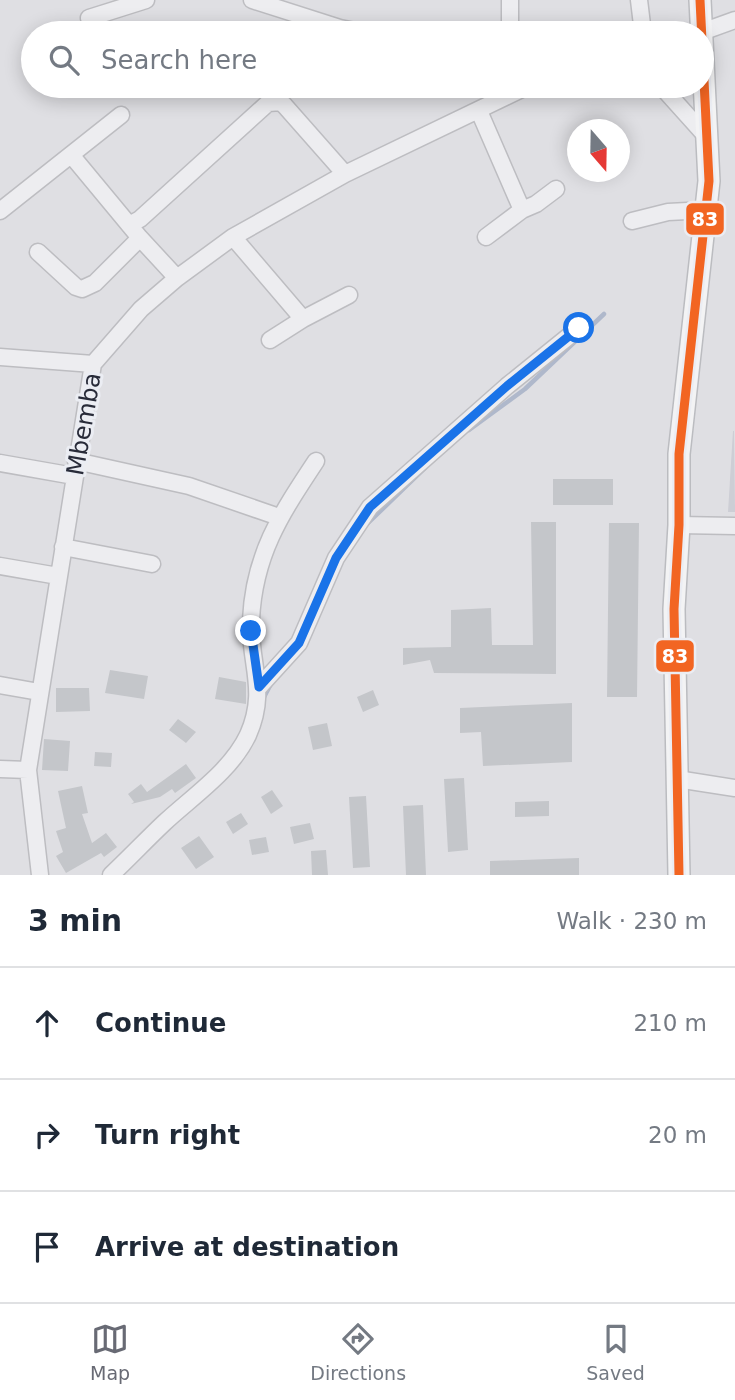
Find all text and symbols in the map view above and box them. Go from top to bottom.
search box [21,21,714,98]
icon: search [45,41,83,79]
text: Search here [101,45,257,75]
north arrow [567,119,630,182]
line badge: 83 [685,202,725,236]
text: 83 [692,208,718,230]
route start [563,312,594,343]
street label: Mbemba [61,370,107,478]
route end [235,615,266,646]
line badge: 83 [655,639,695,673]
text: 83 [662,645,688,667]
text: 3 min [28,903,122,938]
text: Walk · 230 m [556,908,707,934]
icon: ahead [28,1004,66,1042]
text: Continue [95,1008,226,1038]
text: 210 m [633,1010,707,1036]
icon: right [28,1116,66,1154]
text: Turn right [95,1120,240,1150]
text: 20 m [648,1122,707,1148]
icon: arrive [28,1228,66,1266]
text: Arrive at destination [95,1232,399,1262]
tab: Map [90,1320,130,1384]
tab: Directions [310,1320,406,1384]
tab: Saved [586,1320,645,1384]

